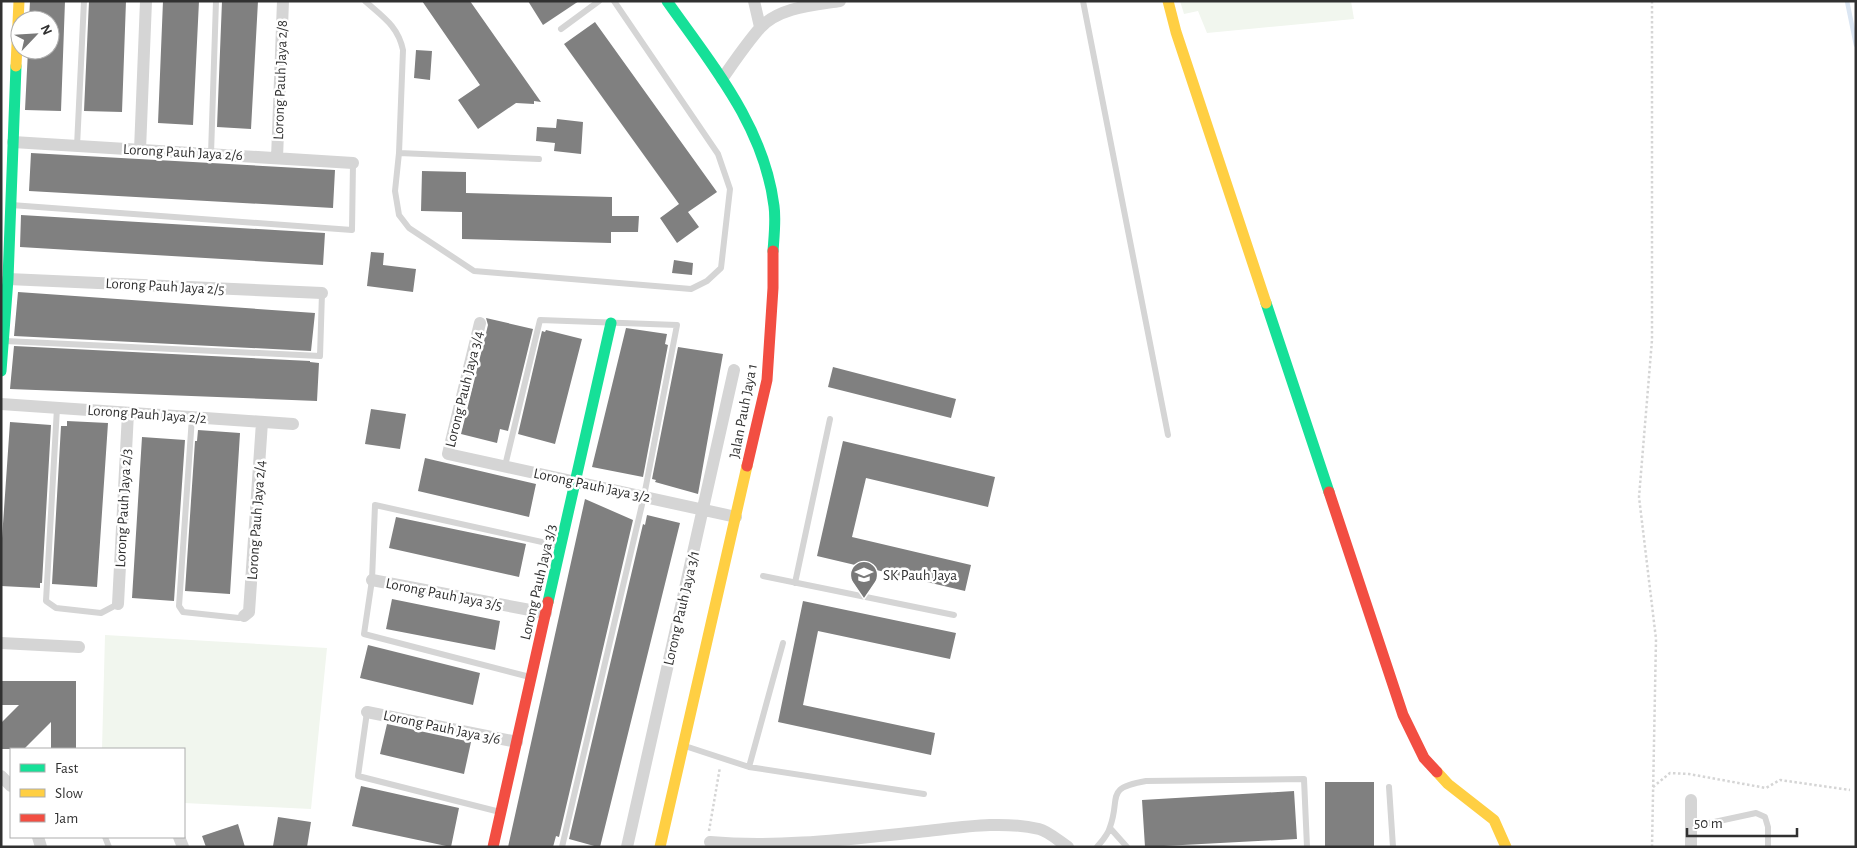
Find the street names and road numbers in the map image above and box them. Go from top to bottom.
street label: Lorong Pauh Jaya 2/8 [271,20,290,140]
street label: Lorong Pauh Jaya 2/6 [123,142,243,163]
street label: Lorong Pauh Jaya 2/5 [105,276,225,297]
street label: Lorong Pauh Jaya 3/4 [443,329,486,449]
street label: Jalan Pauh Jaya 1 [727,363,760,460]
street label: Lorong Pauh Jaya 2/2 [87,403,207,426]
street label: Lorong Pauh Jaya 2/3 [113,448,134,568]
street label: Lorong Pauh Jaya 2/4 [245,460,268,580]
street label: Lorong Pauh Jaya 3/2 [532,466,652,505]
street label: Lorong Pauh Jaya 3/3 [518,523,559,641]
street label: Lorong Pauh Jaya 3/1 [661,549,702,667]
street label: Lorong Pauh Jaya 3/5 [384,576,503,613]
street label: Lorong Pauh Jaya 3/6 [382,708,502,747]

